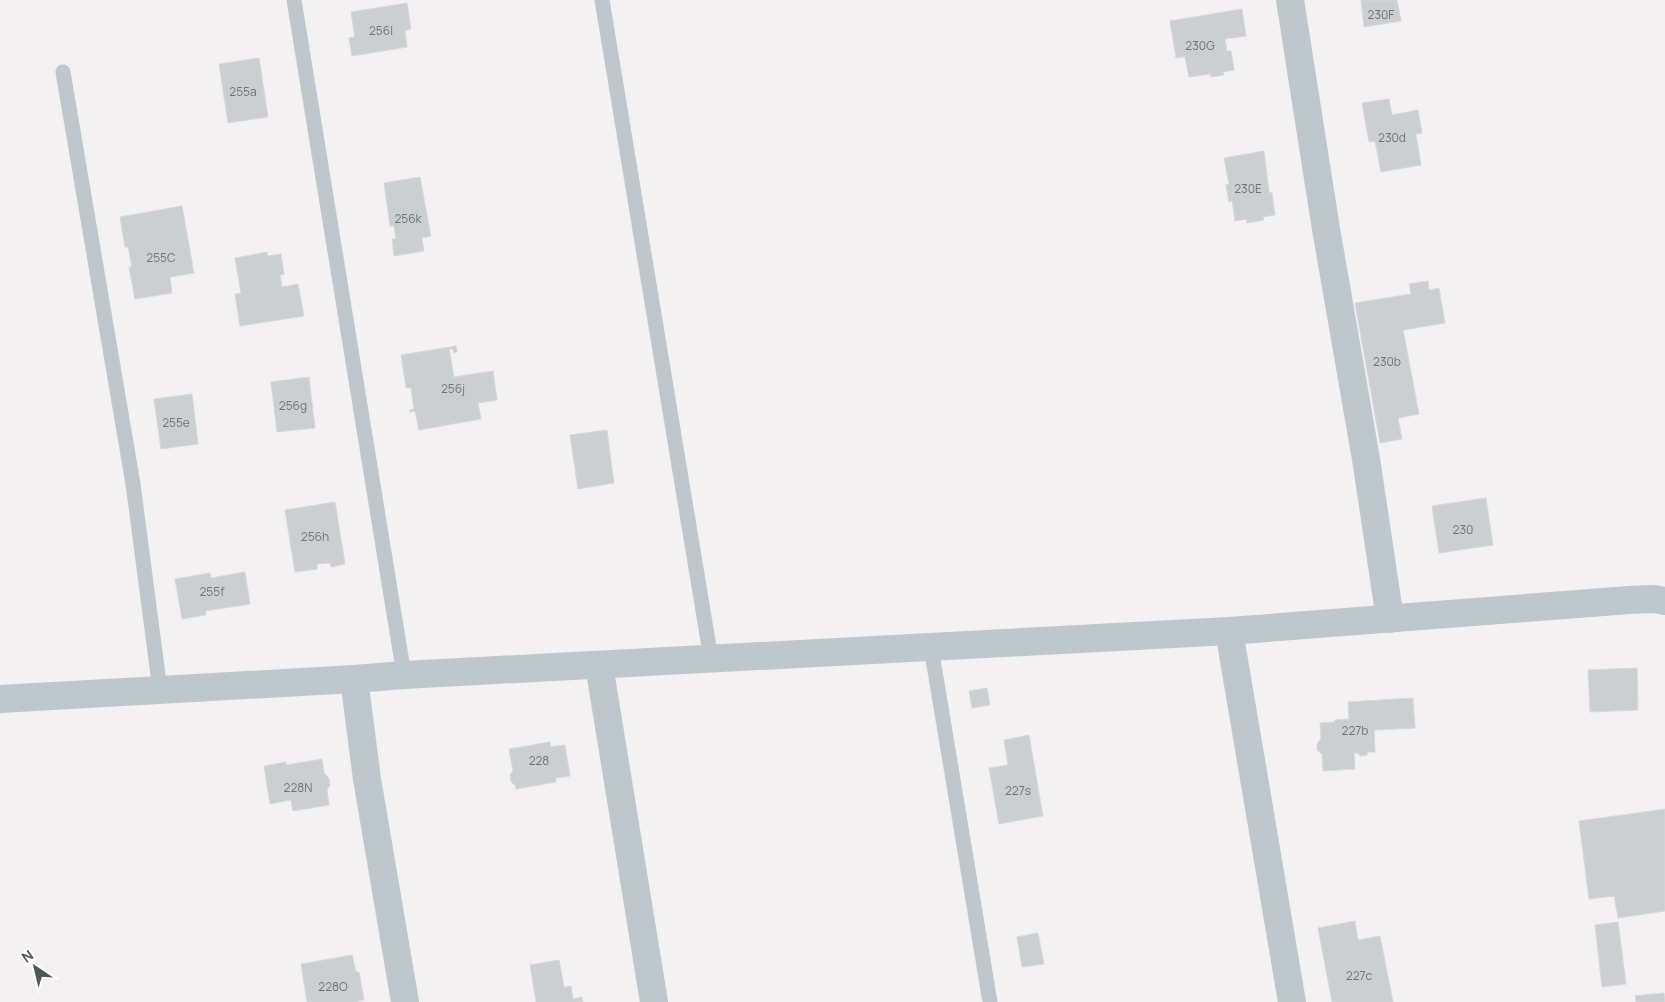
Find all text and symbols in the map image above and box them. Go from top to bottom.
house number: 230F [1368,6,1394,23]
house number: 256l [369,22,393,39]
house number: 230G [1185,37,1215,54]
house number: 255a [229,83,257,100]
house number: 230d [1378,129,1406,146]
house number: 230E [1234,180,1262,197]
house number: 256k [394,210,423,227]
house number: 255C [146,249,176,266]
house number: 230b [1373,353,1401,370]
house number: 256j [441,380,465,397]
house number: 256g [279,397,307,414]
house number: 255e [162,414,190,431]
house number: 230 [1453,521,1473,538]
house number: 256h [301,528,329,545]
house number: 255f [200,583,225,600]
house number: 227b [1342,722,1368,739]
house number: 228 [529,752,549,769]
house number: 228N [284,779,312,796]
house number: 227s [1005,782,1031,799]
north arrow [10,942,60,992]
text: N [18,945,37,967]
house number: 227c [1346,967,1373,984]
house number: 228O [318,978,348,995]

